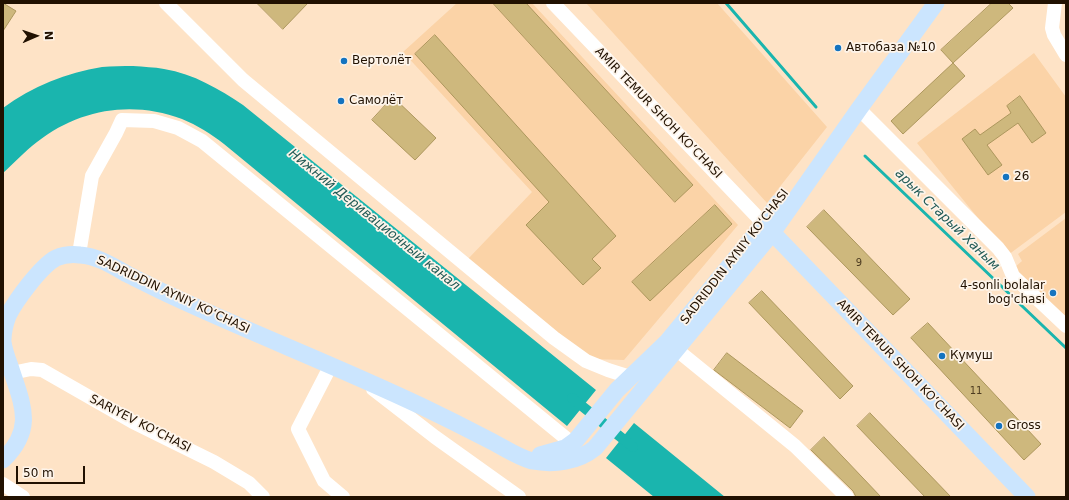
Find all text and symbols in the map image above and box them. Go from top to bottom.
north arrow [16,16,56,56]
text: N [42,31,55,40]
place label: Автобаза №10 [846,41,936,55]
marker: Автобаза №10 [833,43,843,53]
street label: AMIR TEMUR SHOH KO‘CHASI [591,44,725,182]
place label: Вертолёт [352,54,412,68]
marker: Вертолёт [339,56,349,66]
place label: Самолёт [349,94,403,108]
marker: Самолёт [336,96,346,106]
water label: Нижний Деривационный канал [285,146,463,294]
water label: арык Старый Ханым [891,166,1003,274]
place label: 26 [1014,170,1029,184]
marker: 26 [1001,172,1011,182]
street label: SADRIDDIN AYNIY KO‘CHASI [678,187,792,327]
street label: SADRIDDIN AYNIY KO‘CHASI [94,253,252,337]
house number: 9 [856,257,862,269]
place label: 4-sonli bolalar bog'chasi [960,279,1045,307]
marker: 4-sonli bolalar bog'chasi [1048,288,1058,298]
street label: AMIR TEMUR SHOH KO‘CHASI [833,296,967,434]
place label: Кумуш [950,349,993,363]
marker: Кумуш [937,351,947,361]
house number: 11 [970,385,982,397]
street label: SARIYEV KO‘CHASI [87,392,193,456]
place label: Gross [1007,419,1041,433]
marker: Gross [994,421,1004,431]
scale bar [18,458,87,484]
text: 50 m [23,466,54,480]

